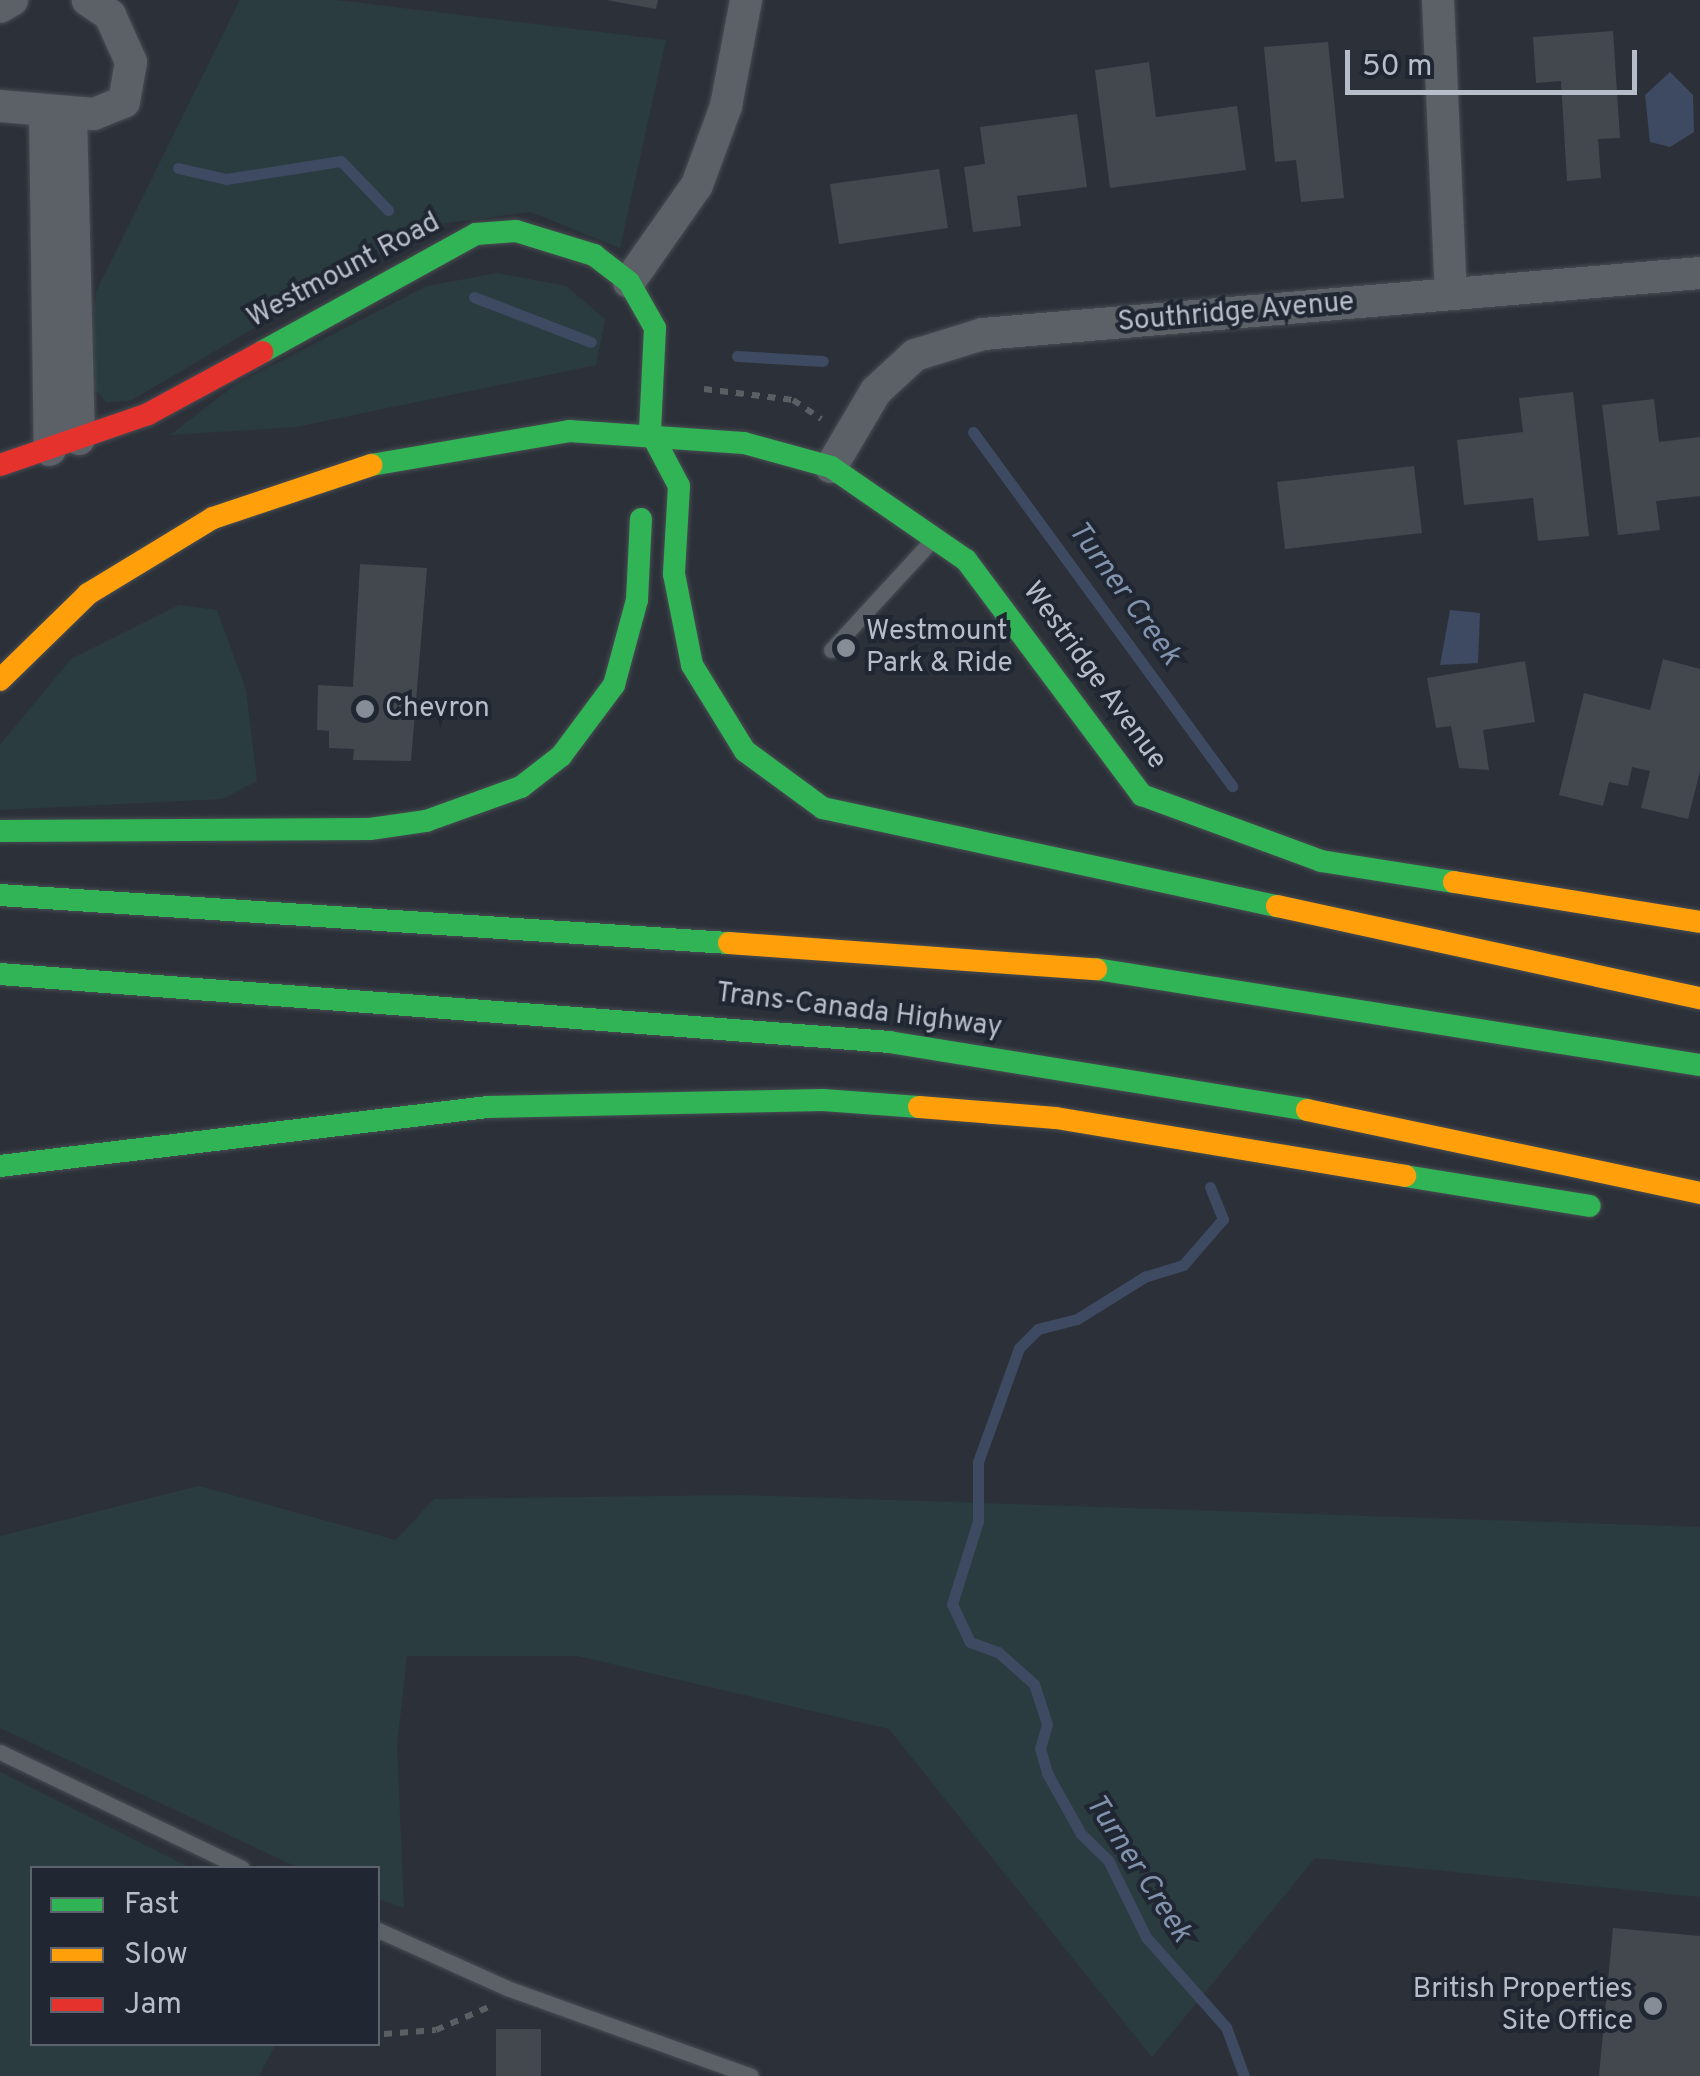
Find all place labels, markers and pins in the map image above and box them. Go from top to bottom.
place label: Westmount Park & Ride [866,615,1012,681]
marker: Westmount Park & Ride [835,637,857,659]
place label: Chevron [385,692,490,726]
marker: Chevron [354,698,376,720]
place label: British Properties Site Office [1413,1973,1633,2039]
marker: British Properties Site Office [1642,1995,1664,2017]

